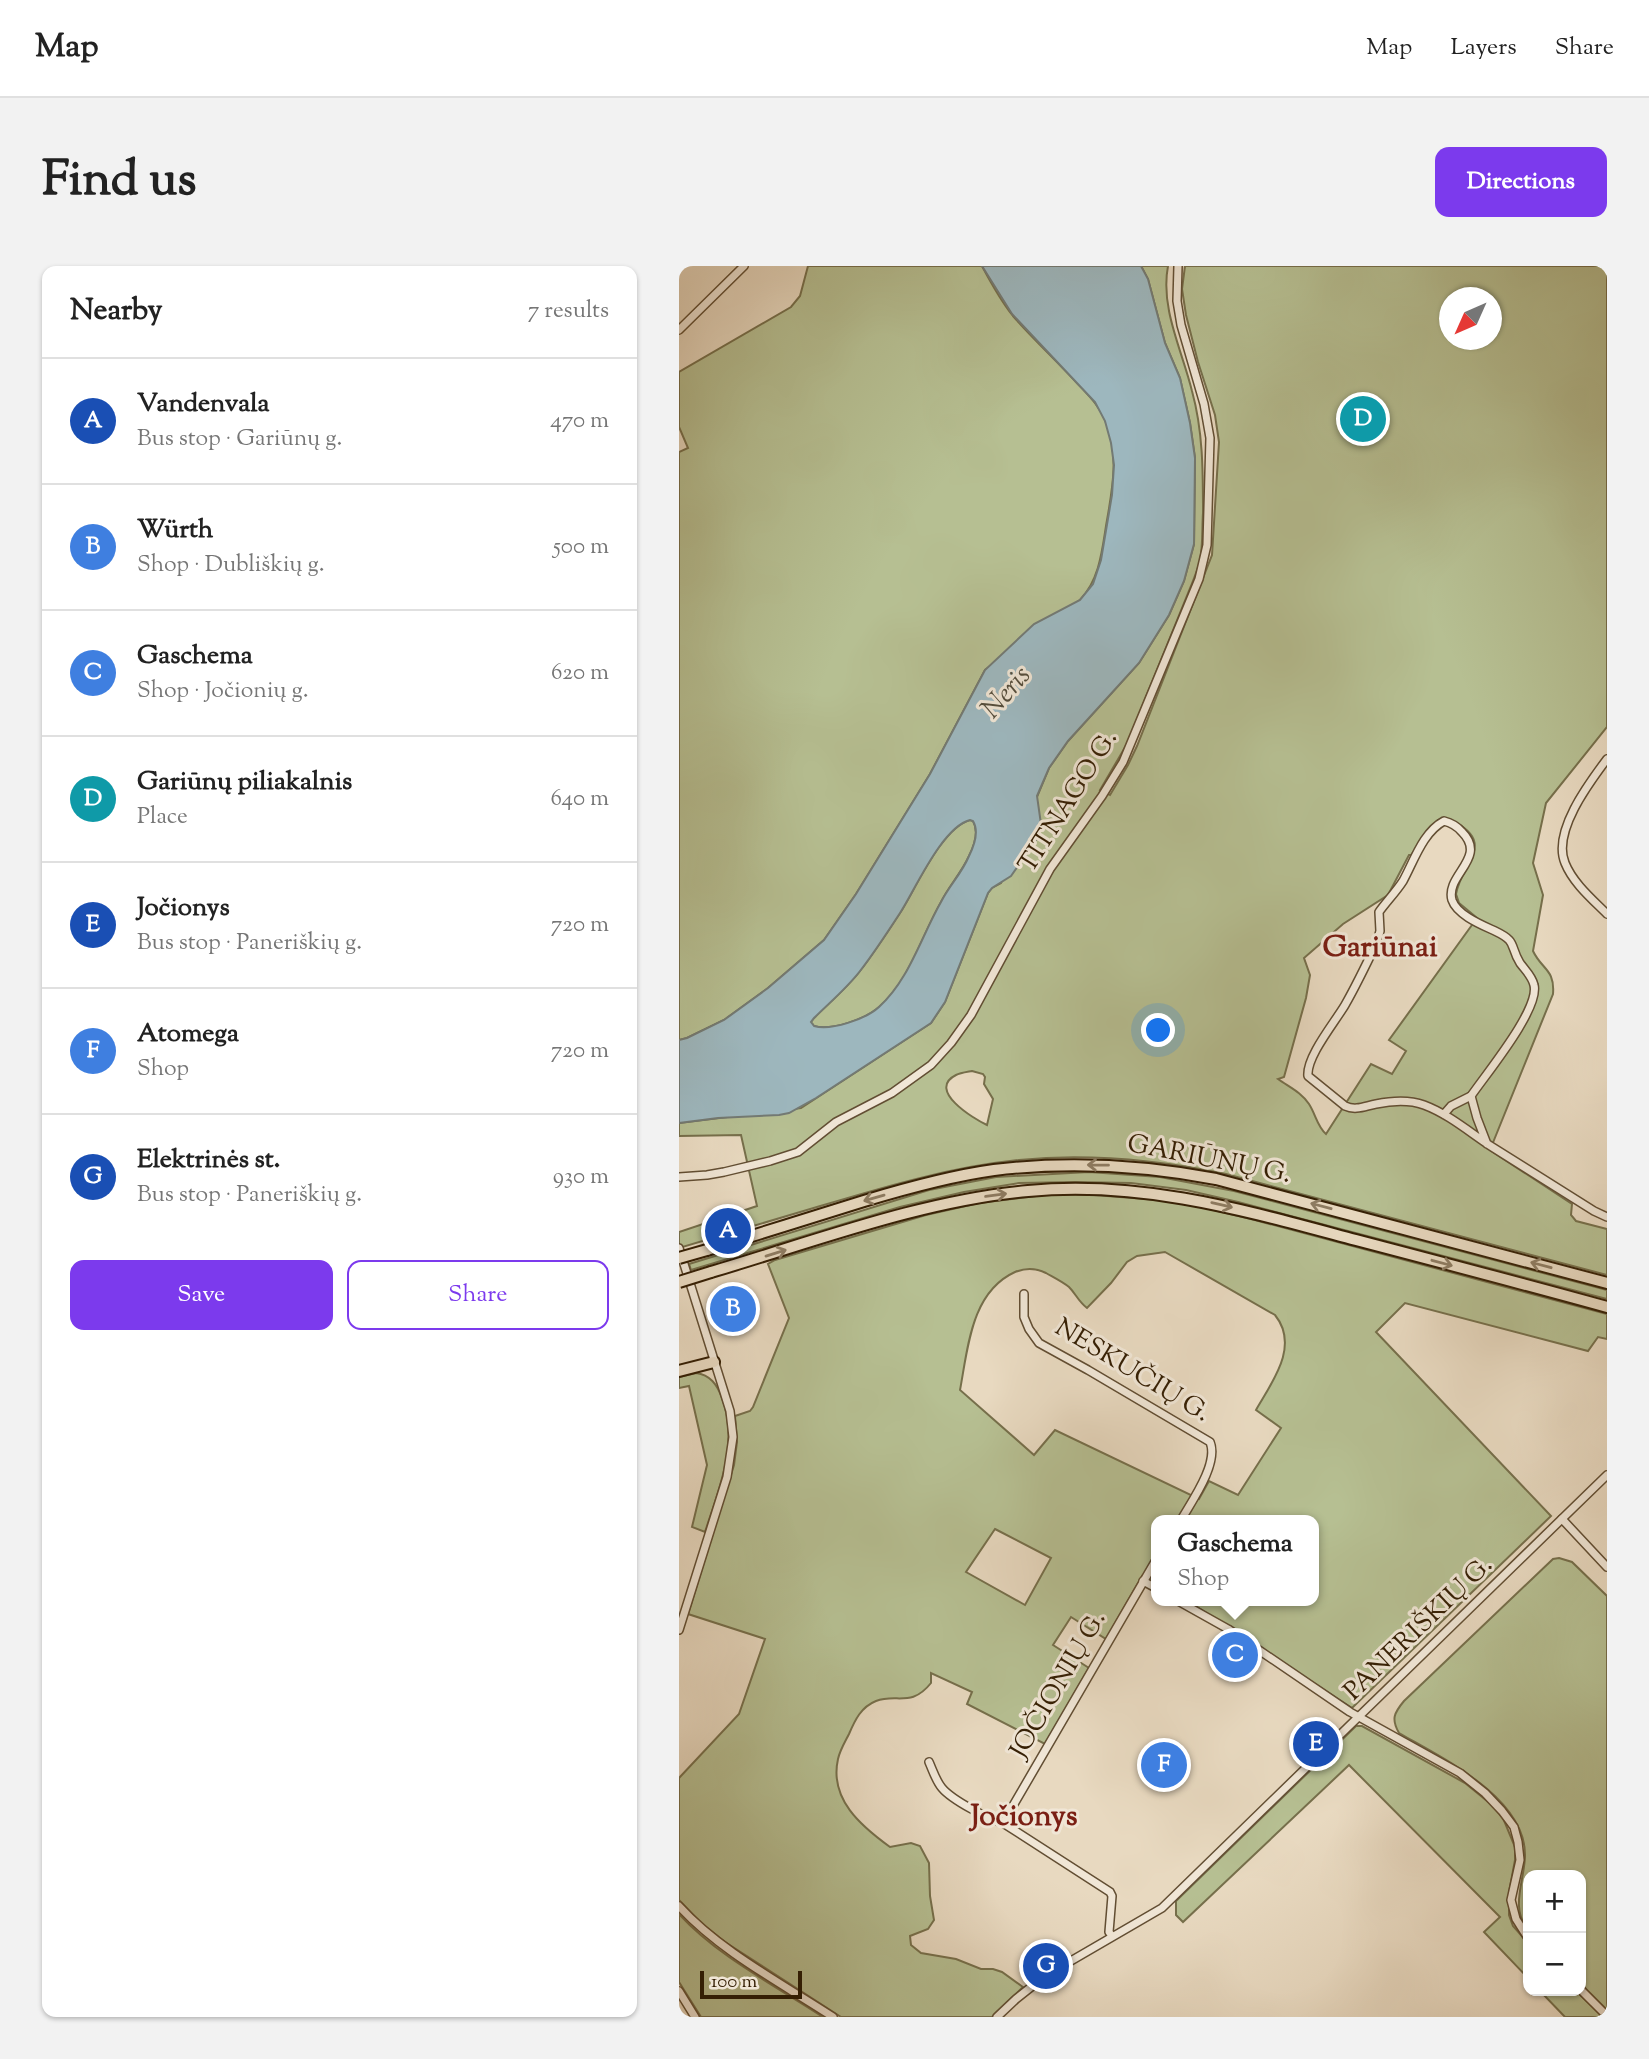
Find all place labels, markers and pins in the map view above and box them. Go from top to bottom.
pin: D [1340,393,1386,445]
pin: A [705,1205,751,1257]
pin: B [710,1283,756,1335]
pin: C [1212,1629,1258,1681]
pin: E [1293,1718,1339,1770]
pin: F [1141,1739,1187,1791]
pin: G [1023,1940,1069,1992]

